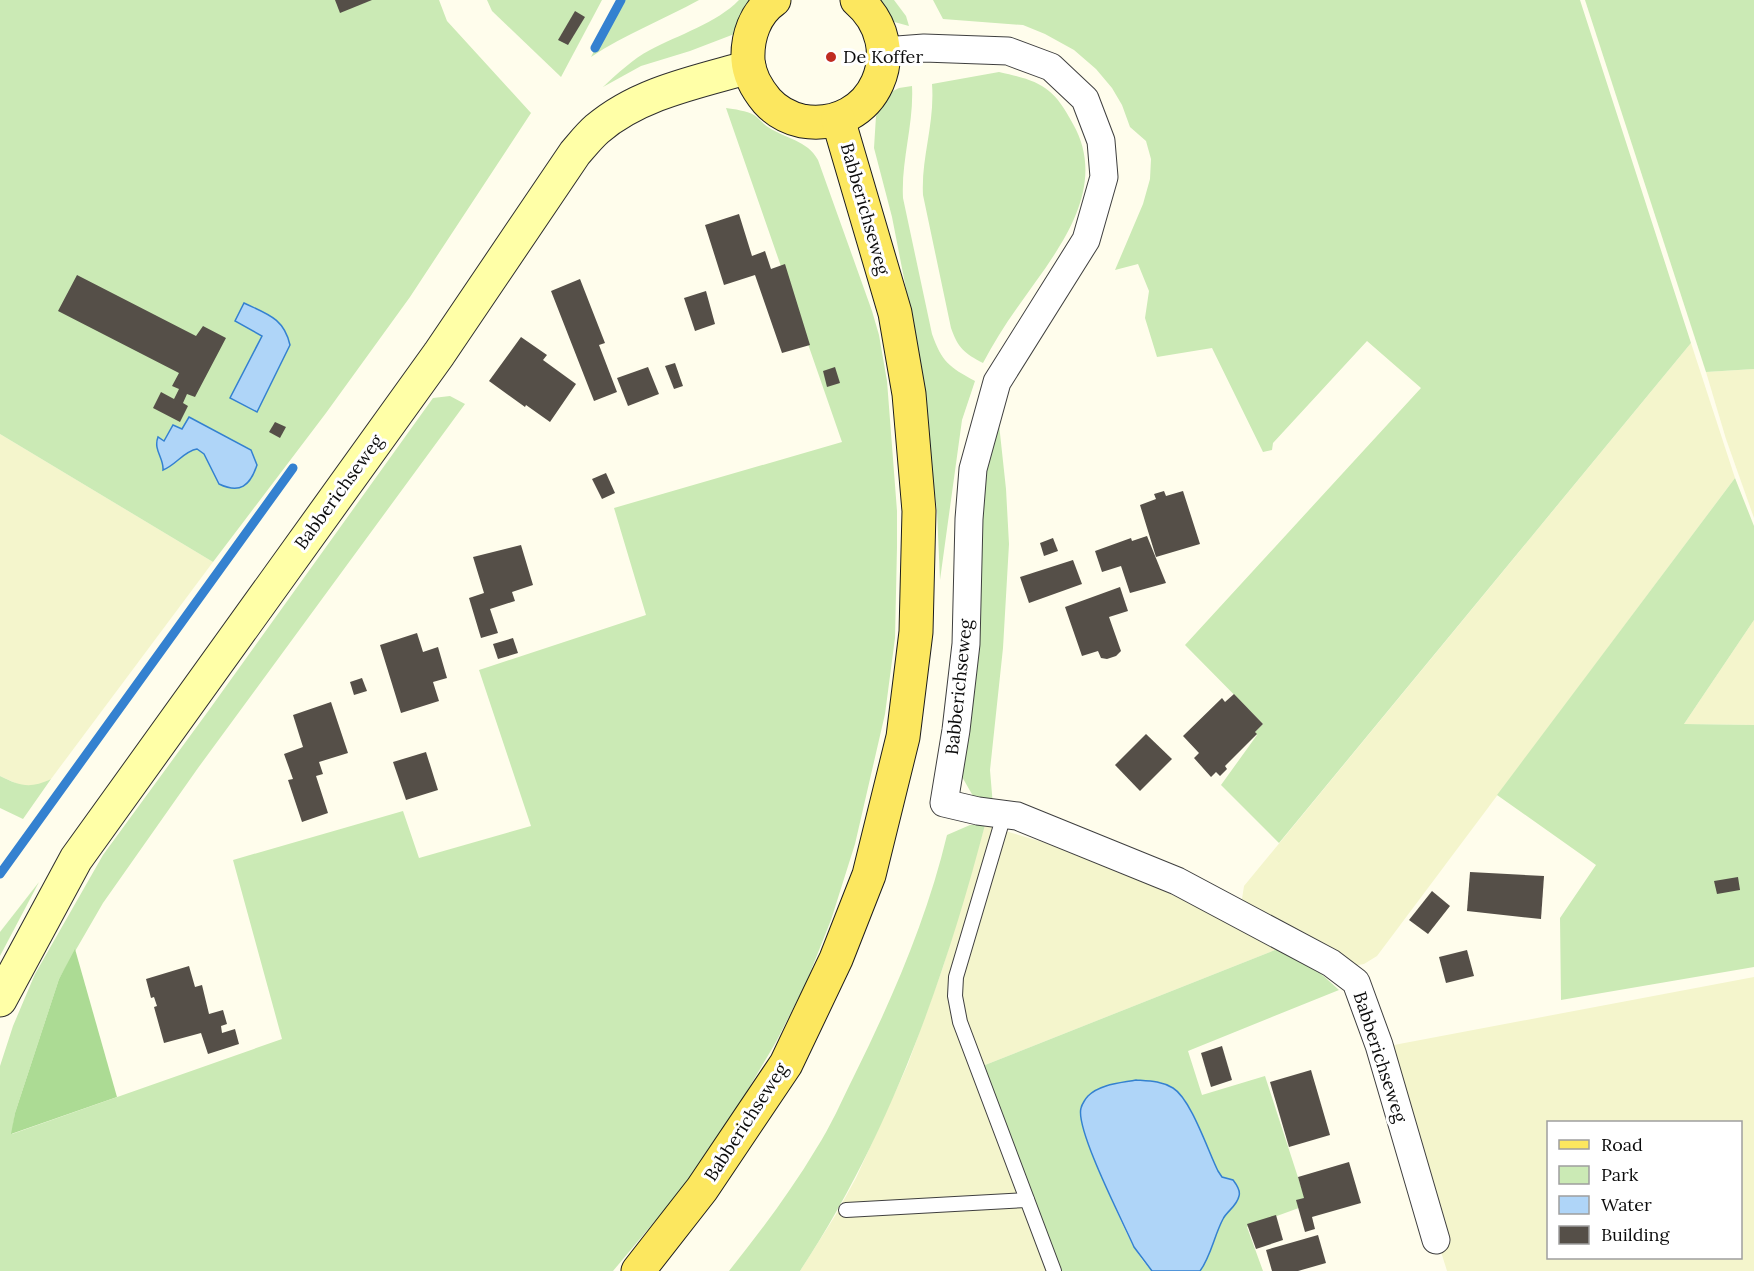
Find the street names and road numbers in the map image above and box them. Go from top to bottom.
street label: Babberichseweg [836,140,896,279]
street label: Babberichseweg [289,429,389,554]
street label: Babberichseweg [940,617,977,756]
street label: Babberichseweg [1348,988,1413,1126]
street label: Babberichseweg [699,1057,793,1185]

